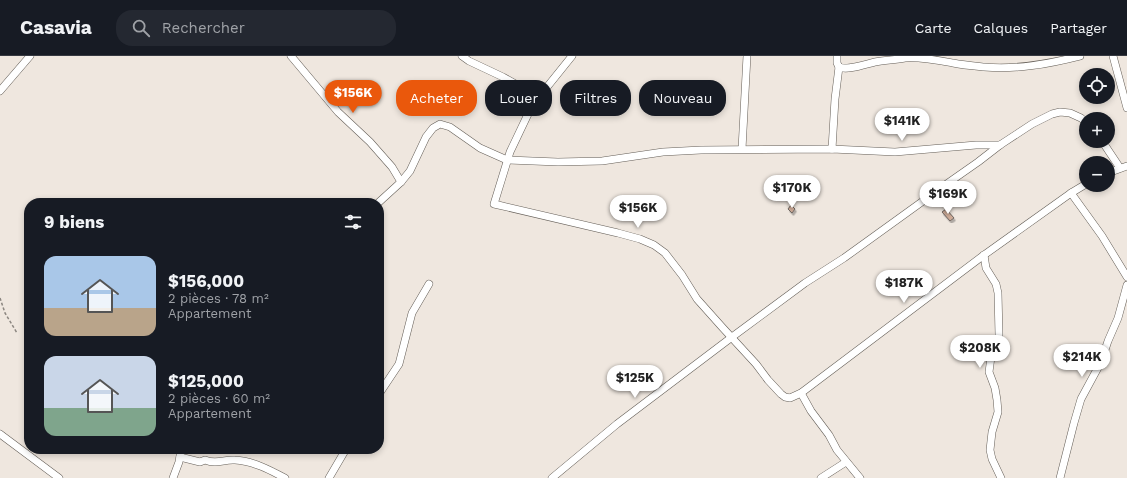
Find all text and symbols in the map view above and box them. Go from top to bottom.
search box [116,10,396,46]
text: Casavia [20,16,92,39]
icon: search [130,17,152,39]
text: Rechercher [162,19,245,37]
text: Carte [915,20,952,36]
text: Calques [974,20,1028,36]
text: Partager [1050,20,1107,36]
map controls [1079,68,1115,192]
button: locate [1079,68,1115,104]
pin: $156K [325,80,381,114]
chip: Acheter [396,80,477,116]
chip: Louer [485,80,552,116]
chip: Filtres [560,80,631,116]
chip: Nouveau [639,80,726,116]
text: $156K [334,85,372,100]
pin: $141K [874,108,930,142]
button: + [1079,112,1115,148]
text: $141K [884,113,920,128]
button: − [1079,156,1115,192]
pin: $170K [764,175,820,209]
text: $170K [773,180,811,195]
pin: $169K [920,181,976,215]
text: $169K [929,186,967,201]
pin: $156K [610,195,666,229]
text: $156K [619,200,657,215]
icon: filters [342,211,364,233]
text: 9 biens [44,212,104,232]
pin: $187K [876,270,932,304]
text: $156,000 [168,271,244,291]
icon: home [76,272,124,320]
text: $187K [885,275,923,290]
text: 2 pièces · 78 m² [168,291,269,306]
text: Appartement [168,306,251,321]
pin: $208K [952,335,1008,369]
text: $208K [959,340,1001,355]
pin: $214K [1054,344,1110,378]
text: $214K [1062,349,1102,364]
pin: $125K [607,365,663,399]
text: $125K [616,370,654,385]
text: $125,000 [168,371,244,391]
icon: home [76,372,124,420]
text: 2 pièces · 60 m² [168,391,270,406]
text: Appartement [168,406,251,421]

